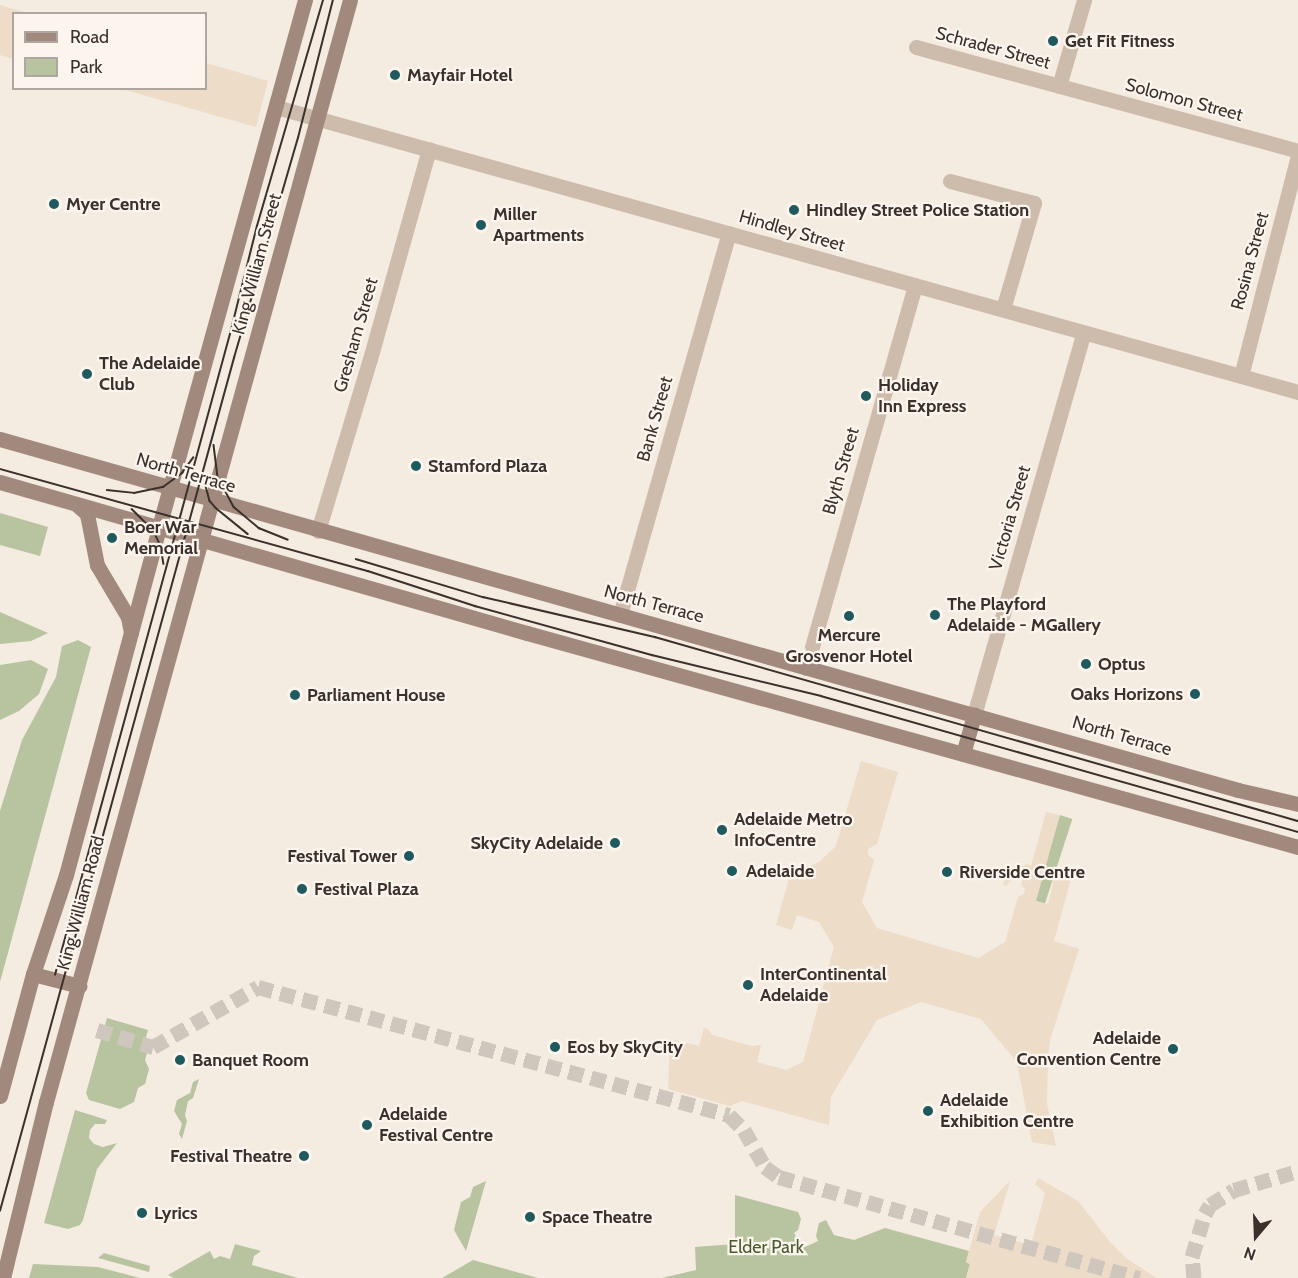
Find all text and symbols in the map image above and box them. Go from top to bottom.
legend [12,12,207,90]
street label: Schrader Street [933,22,1053,74]
text: Road [70,26,109,48]
place label: Get Fit Fitness [1065,30,1175,52]
marker: Get Fit Fitness [1046,34,1060,48]
text: Park [70,56,102,78]
place label: Mayfair Hotel [407,64,513,86]
marker: Mayfair Hotel [388,68,402,82]
street label: Solomon Street [1123,74,1245,126]
street label: King William Street [228,191,286,337]
place label: Myer Centre [66,193,160,215]
marker: Myer Centre [47,197,61,211]
place label: Hindley Street Police Station [806,199,1029,221]
marker: Hindley Street Police Station [787,203,801,217]
place label: Miller Apartments [493,204,584,246]
street label: Hindley Street [737,206,847,256]
street label: Rosina Street [1227,210,1273,312]
marker: Miller Apartments [474,218,488,232]
street label: Gresham Street [329,275,383,395]
place label: The Adelaide Club [99,353,200,395]
marker: The Adelaide Club [80,367,94,381]
street label: Bank Street [633,374,677,464]
place label: Holiday Inn Express [878,375,966,418]
marker: Holiday Inn Express [859,389,873,403]
street label: Blyth Street [818,425,864,517]
street label: North Terrace [134,449,238,497]
place label: Stamford Plaza [428,455,547,477]
marker: Stamford Plaza [409,459,423,473]
street label: Victoria Street [985,463,1035,573]
place label: Boer War Memorial [124,517,198,560]
marker: Boer War Memorial [105,531,119,545]
street label: North Terrace [602,580,706,628]
place label: The Playford Adelaide - MGallery [947,594,1101,636]
marker: The Playford Adelaide - MGallery [928,608,942,622]
marker: Mercure Grosvenor Hotel [842,609,856,623]
place label: Mercure Grosvenor Hotel [786,625,912,668]
place label: Optus [1098,653,1145,675]
marker: Optus [1079,657,1093,671]
place label: Oaks Horizons [1071,683,1183,705]
place label: Parliament House [307,684,445,706]
marker: Oaks Horizons [1188,687,1202,701]
marker: Parliament House [288,688,302,702]
street label: North Terrace [1070,712,1174,760]
place label: Adelaide Metro InfoCentre [734,809,852,852]
marker: Adelaide Metro InfoCentre [715,823,729,837]
place label: SkyCity Adelaide [471,832,603,854]
street label: King William Road [53,834,109,972]
marker: SkyCity Adelaide [608,836,622,850]
place label: Festival Tower [287,845,397,867]
marker: Festival Tower [402,849,416,863]
place label: Adelaide [746,860,814,882]
place label: Riverside Centre [959,861,1085,883]
marker: Adelaide [723,862,741,880]
marker: Riverside Centre [940,865,954,879]
place label: Festival Plaza [314,878,419,900]
marker: Festival Plaza [295,882,309,896]
place label: InterContinental Adelaide [760,964,886,1006]
marker: InterContinental Adelaide [741,978,755,992]
place label: Adelaide Convention Centre [1017,1028,1161,1070]
place label: Eos by SkyCity [567,1036,683,1058]
marker: Eos by SkyCity [548,1040,562,1054]
marker: Adelaide Convention Centre [1166,1042,1180,1056]
place label: Banquet Room [192,1049,309,1071]
marker: Banquet Room [173,1053,187,1067]
place label: Adelaide Exhibition Centre [940,1090,1074,1132]
place label: Adelaide Festival Centre [379,1104,493,1146]
marker: Adelaide Exhibition Centre [921,1104,935,1118]
marker: Adelaide Festival Centre [360,1118,374,1132]
place label: Festival Theatre [170,1145,292,1167]
marker: Festival Theatre [297,1149,311,1163]
place label: Lyrics [154,1202,198,1224]
marker: Lyrics [135,1206,149,1220]
place label: Space Theatre [542,1206,652,1228]
north arrow [1226,1206,1286,1266]
marker: Space Theatre [523,1210,537,1224]
park label: Elder Park [728,1236,804,1258]
text: N [1242,1243,1258,1264]

